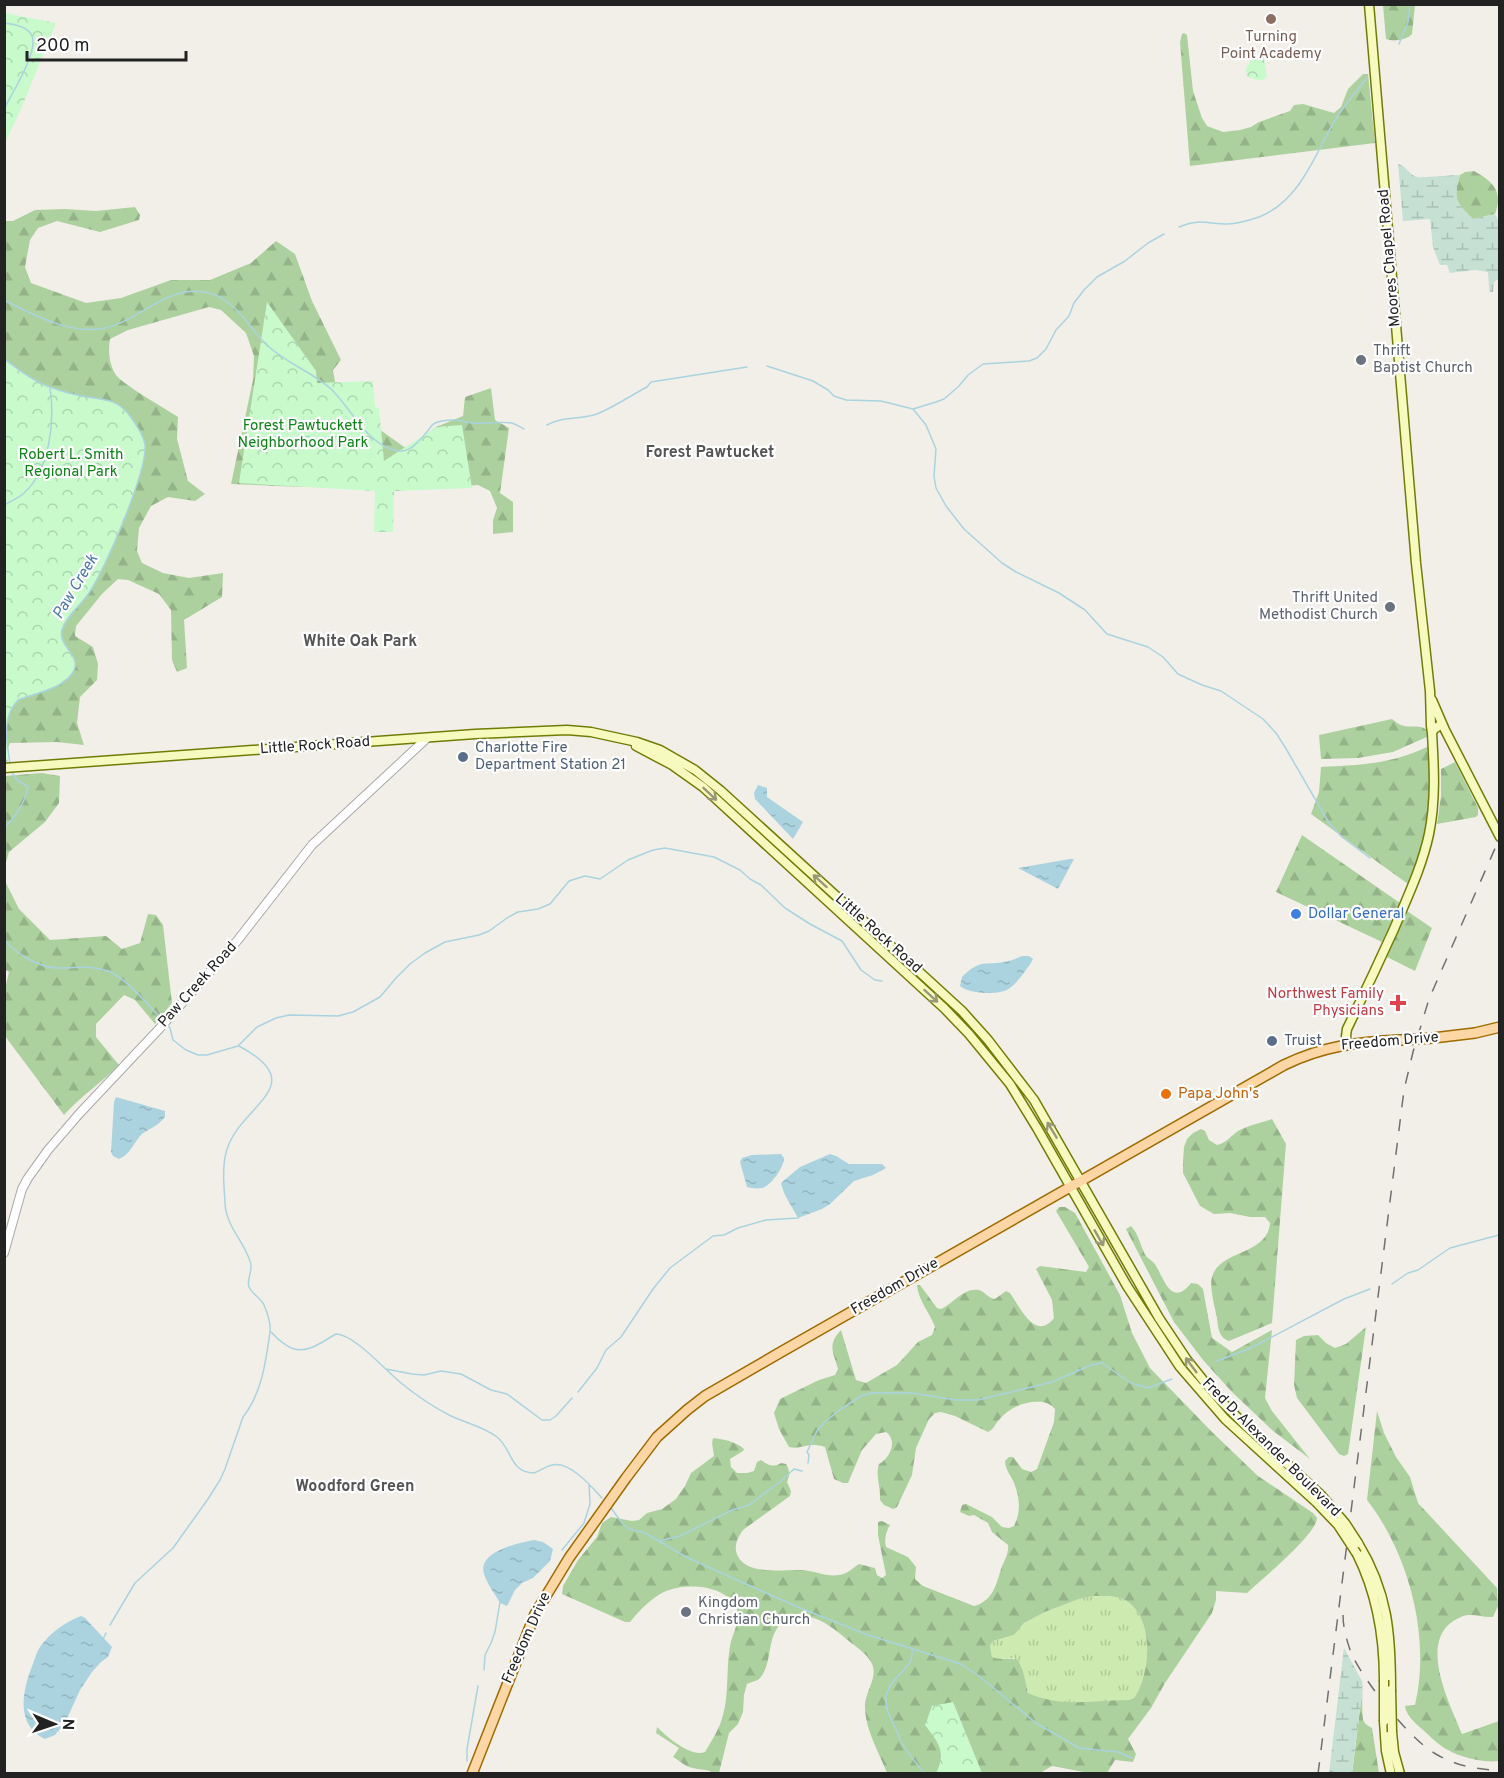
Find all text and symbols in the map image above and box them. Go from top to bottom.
marker: Turning Point Academy [1264,12,1278,26]
scale bar [27,24,186,62]
place label: Turning Point Academy [1220,28,1322,64]
text: 200 m [36,35,89,58]
street label: Moores Chapel Road [1375,188,1405,328]
place label: Thrift Baptist Church [1373,342,1473,378]
marker: Thrift Baptist Church [1354,353,1368,367]
park label: Forest Pawtuckett Neighborhood Park [238,417,369,453]
district label: Forest Pawtucket [646,443,774,463]
park label: Robert L. Smith Regional Park [19,446,123,482]
water label: Paw Creek [49,550,104,623]
place label: Thrift United Methodist Church [1259,589,1378,625]
marker: Thrift United Methodist Church [1383,600,1397,614]
district label: White Oak Park [303,632,417,652]
street label: Little Rock Road [259,733,371,759]
place label: Charlotte Fire Department Station 21 [475,739,626,775]
marker: Charlotte Fire Department Station 21 [456,750,470,764]
one-way arrow [702,786,717,801]
one-way arrow [813,874,828,888]
street label: Little Rock Road [831,890,925,978]
place label: Dollar General [1308,905,1405,924]
marker: Dollar General [1289,907,1303,921]
street label: Paw Creek Road [154,938,242,1032]
place label: Northwest Family Physicians [1267,985,1384,1021]
one-way arrow [923,989,938,1003]
marker: Northwest Family Physicians [1389,994,1407,1012]
street label: Freedom Drive [1340,1028,1440,1056]
place label: Truist [1284,1032,1322,1051]
marker: Truist [1265,1034,1279,1048]
place label: Papa John's [1178,1085,1259,1104]
marker: Papa John's [1159,1087,1173,1101]
one-way arrow [1045,1122,1057,1139]
one-way arrow [1094,1228,1105,1246]
street label: Freedom Drive [848,1254,942,1320]
one-way arrow [1184,1357,1197,1373]
street label: Fred D. Alexander Boulevard [1198,1375,1344,1521]
district label: Woodford Green [295,1477,415,1497]
street label: Freedom Drive [498,1589,556,1687]
place label: Kingdom Christian Church [698,1594,810,1630]
marker: Kingdom Christian Church [679,1605,693,1619]
north arrow [24,1694,84,1754]
text: N [57,1718,77,1731]

